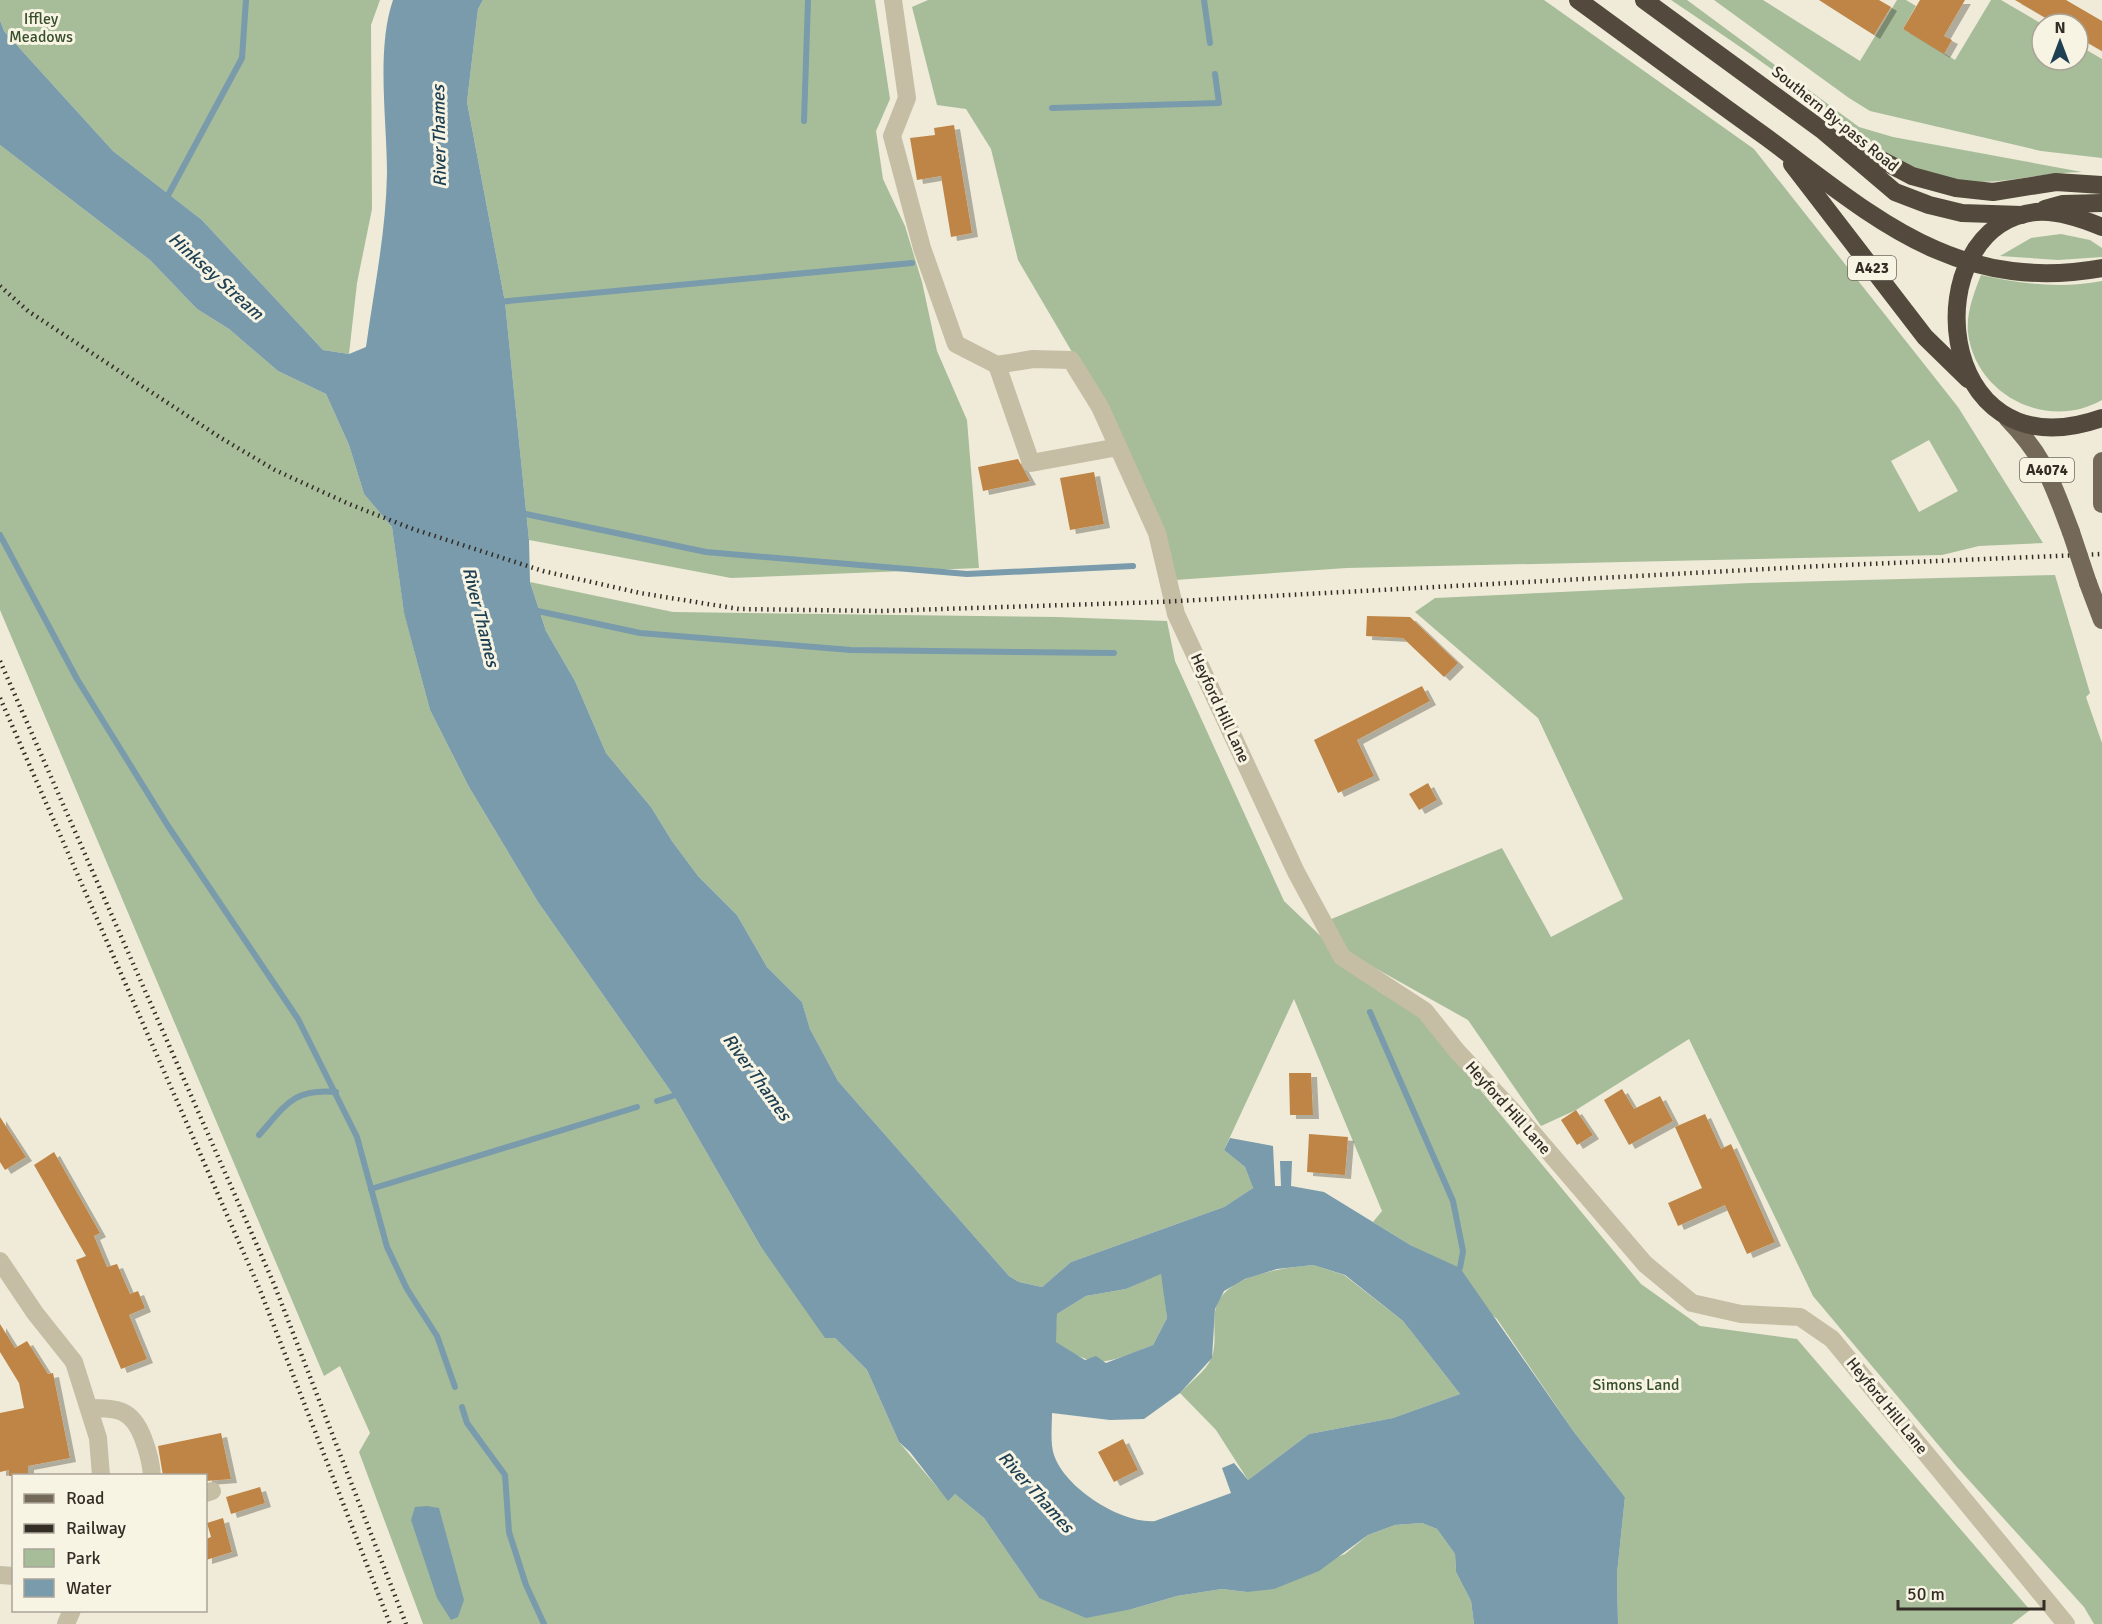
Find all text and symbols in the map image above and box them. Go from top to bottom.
park label: Iffley Meadows [9,9,73,47]
north arrow [2030,12,2090,72]
text: N [2054,18,2066,38]
street label: Southern By-pass Road [1768,62,1902,176]
water label: River Thames [427,83,451,187]
water label: Hinksey Stream [164,228,268,325]
road number: A423 [1848,256,1896,280]
road number: A4074 [2020,458,2074,482]
water label: River Thames [458,565,505,671]
street label: Heyford Hill Lane [1186,650,1254,766]
water label: River Thames [718,1029,797,1126]
street label: Heyford Hill Lane [1461,1057,1555,1159]
street label: Heyford Hill Lane [1842,1354,1932,1458]
park label: Simons Land [1592,1375,1680,1395]
water label: River Thames [994,1447,1080,1539]
legend [12,1474,207,1612]
text: Road [66,1487,105,1509]
text: Railway [66,1517,127,1539]
text: Park [66,1547,101,1569]
scale bar [1898,1573,2044,1611]
text: Water [66,1577,112,1599]
text: 50 m [1907,1583,1945,1605]

